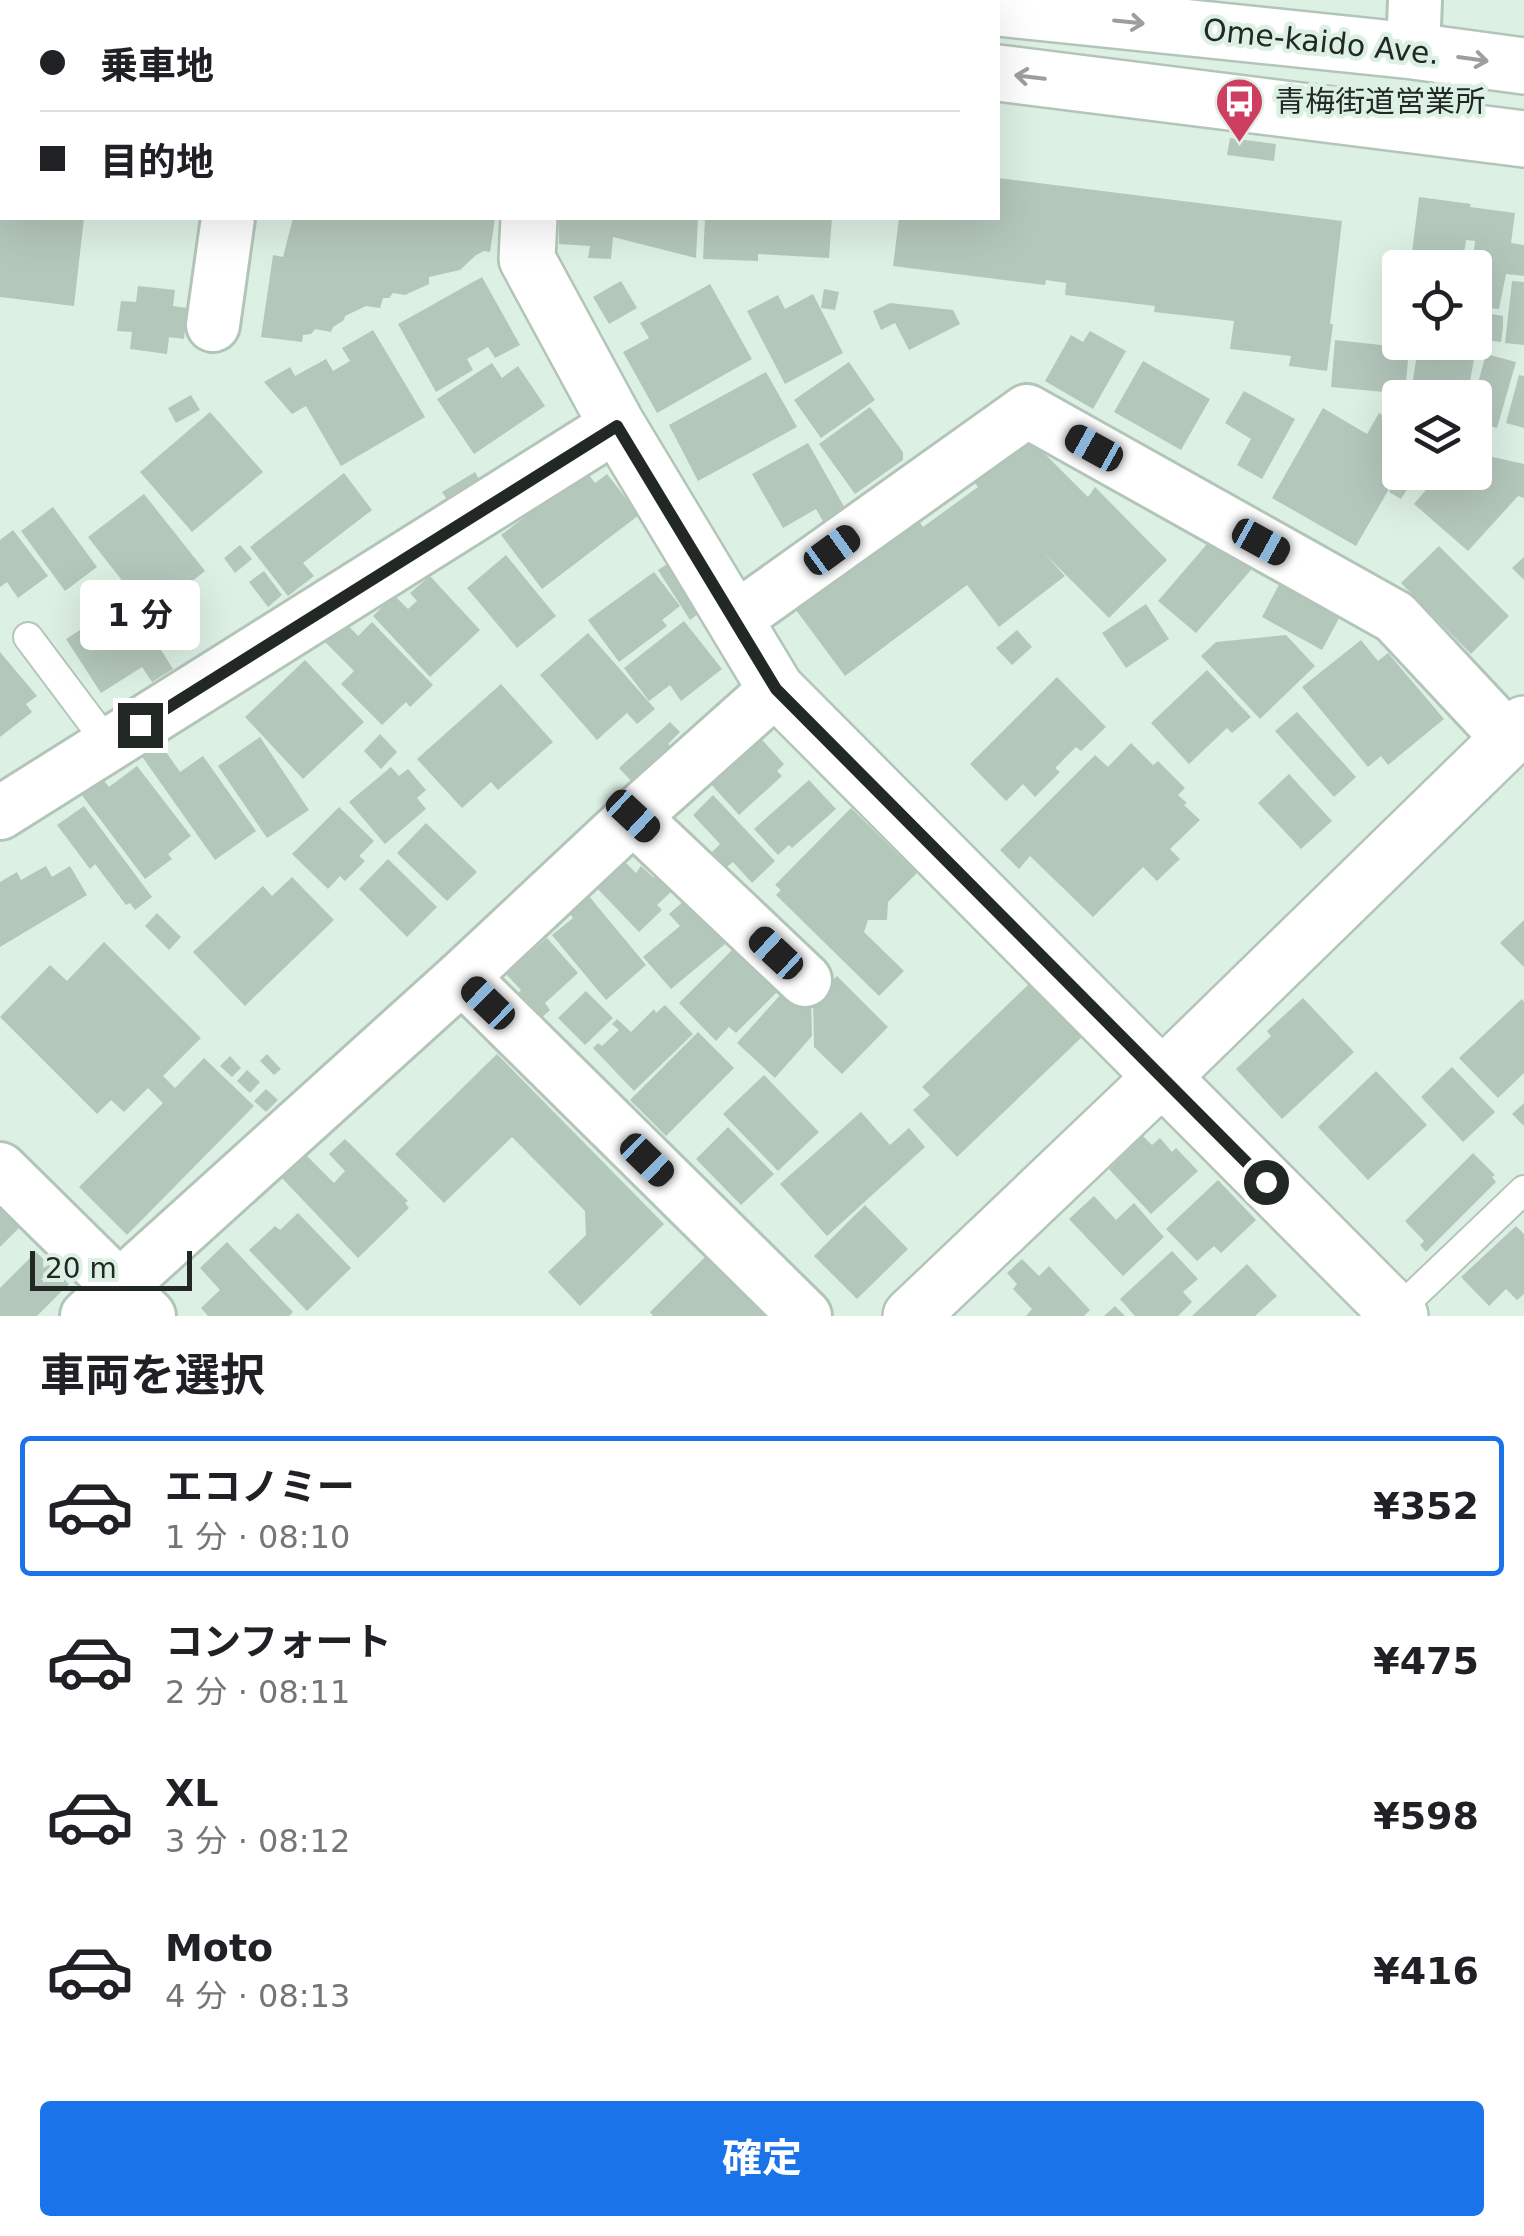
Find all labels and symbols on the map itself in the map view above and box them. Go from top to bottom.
street label: Ome-kaido Ave. [1201,12,1441,71]
one-way arrow [1113,13,1145,32]
one-way arrow [1456,51,1489,69]
one-way arrow [1015,67,1047,86]
bus stop icon: 青梅街道営業所 [1214,76,1266,144]
place label: 青梅街道営業所 [1275,84,1485,119]
car [1060,420,1128,476]
car [1227,514,1295,570]
car [799,520,865,580]
callout: 1 分 [80,580,200,650]
route end [118,703,163,748]
car [601,785,665,847]
car [744,922,808,984]
car [456,971,520,1035]
car [615,1128,679,1192]
route start [1244,1160,1289,1205]
scale bar [30,1246,192,1290]

